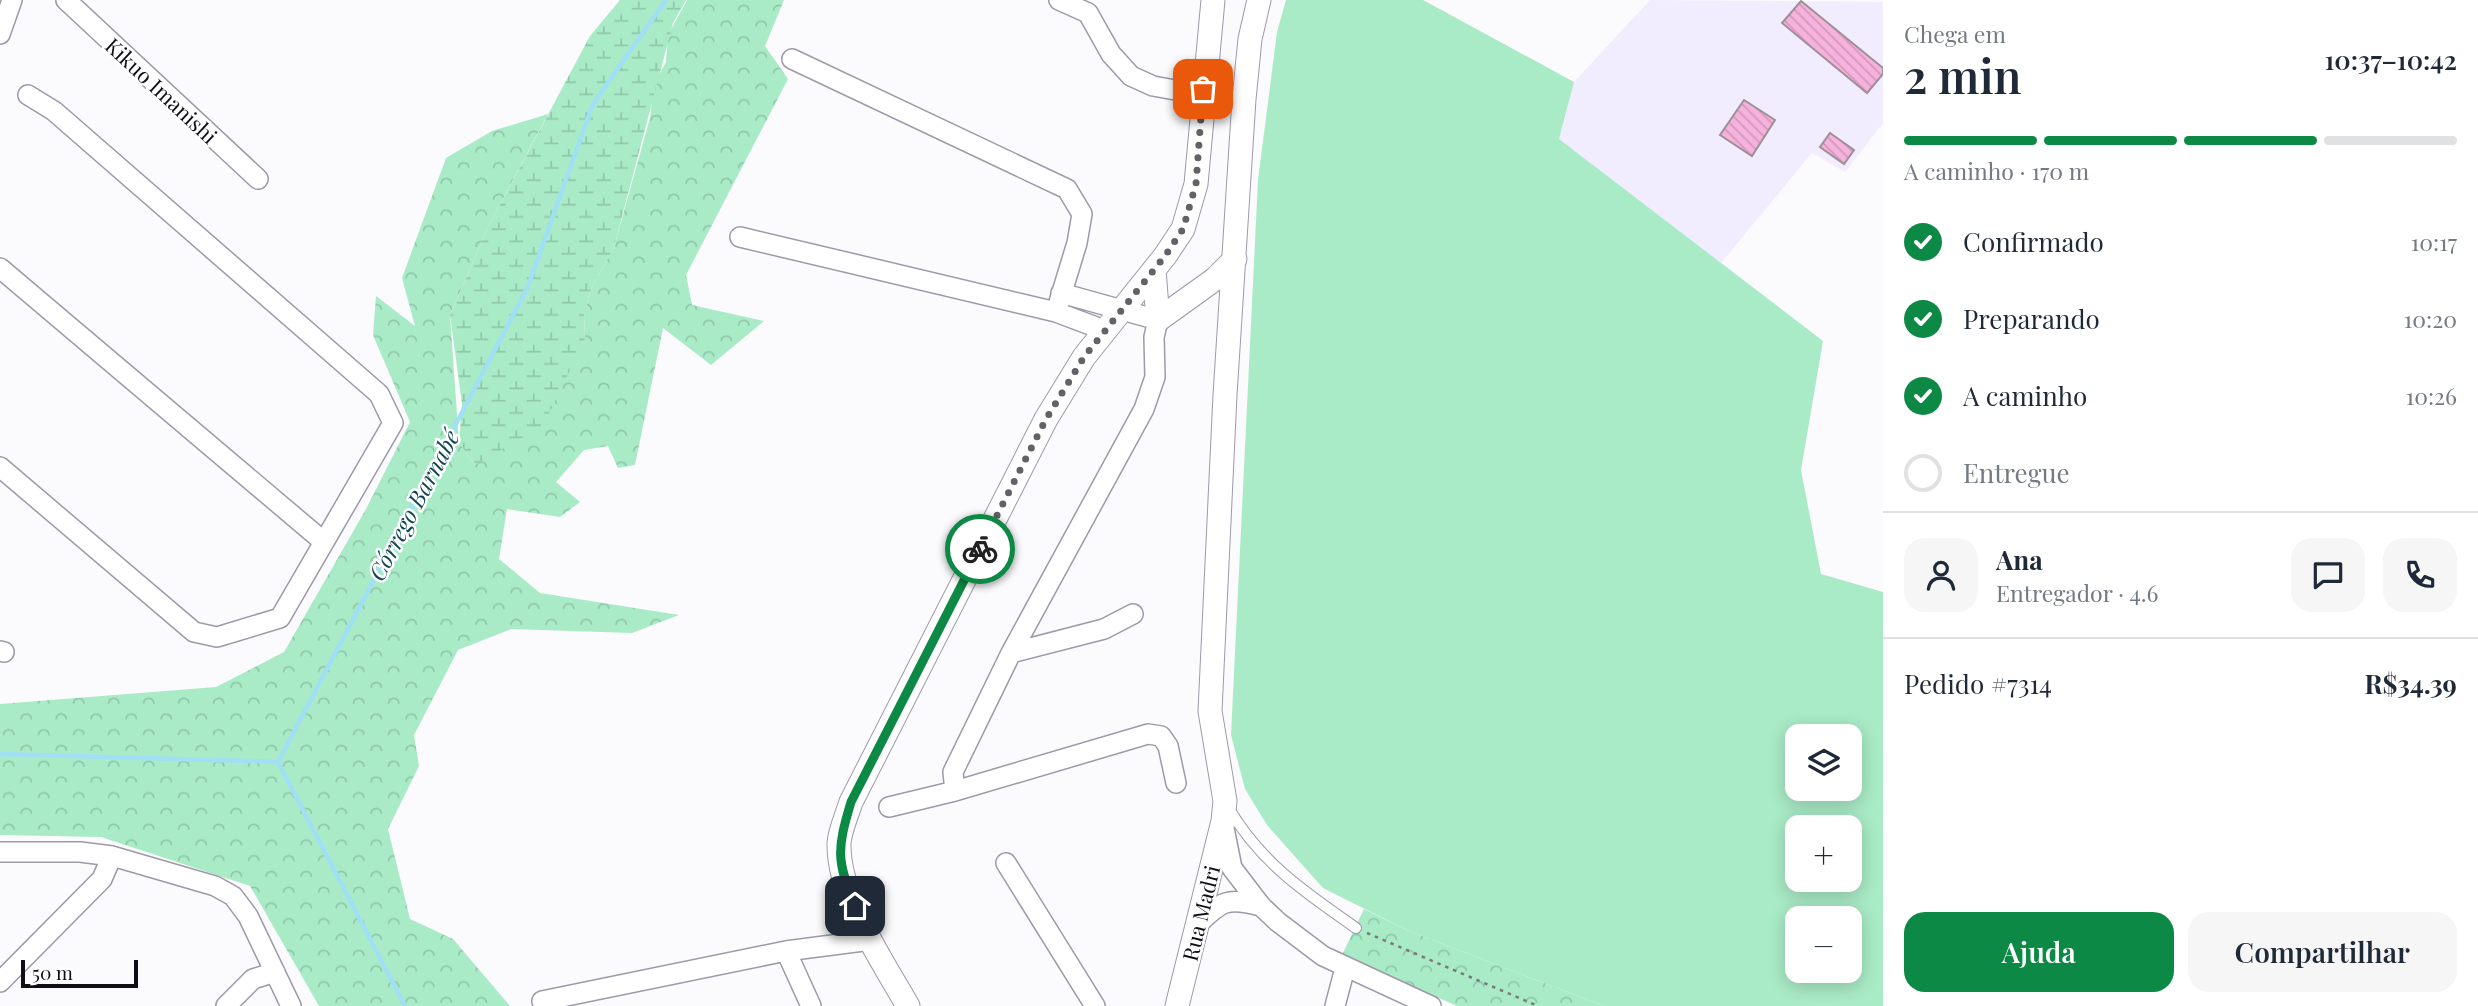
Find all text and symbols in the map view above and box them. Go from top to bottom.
text: Chega em [1904,18,2006,49]
street label: Kikuo Imanishi [100,31,224,149]
text: 10:37–10:42 [2325,42,2457,77]
text: 2 min [1904,44,2022,106]
pin [1173,59,1233,119]
icon: bag [1184,70,1222,108]
text: A caminho · 170 m [1904,155,2089,186]
icon: check [1904,223,1942,261]
text: Confirmado [1963,224,2104,259]
text: 10:17 [2411,226,2457,257]
icon: check [1904,300,1942,338]
text: Preparando [1963,301,2100,336]
text: 10:20 [2404,303,2457,334]
icon: check [1904,377,1942,415]
text: A caminho [1963,378,2087,413]
text: 10:26 [2406,380,2457,411]
water label: Córrego Barnabé [360,422,467,586]
text: Entregue [1963,455,2070,490]
courier [945,514,1015,584]
icon: bike [961,530,999,568]
button: person [1904,538,1978,612]
button: chat [2291,538,2365,612]
button: phone [2383,538,2457,612]
text: Ana [1996,542,2043,577]
text: Entregador · 4.6 [1996,577,2158,608]
text: Pedido #7314 [1904,666,2052,701]
text: R$34.39 [2365,666,2457,701]
map controls [1785,724,1862,983]
button: layers [1785,724,1862,801]
button: + [1785,815,1862,892]
street label: Rua Madri [1175,862,1225,964]
pin [825,876,885,936]
icon: home [836,887,874,925]
button: − [1785,906,1862,983]
button: Ajuda [1904,912,2174,992]
button: Compartilhar [2188,912,2457,992]
scale bar [21,957,138,989]
text: 50 m [32,959,73,985]

